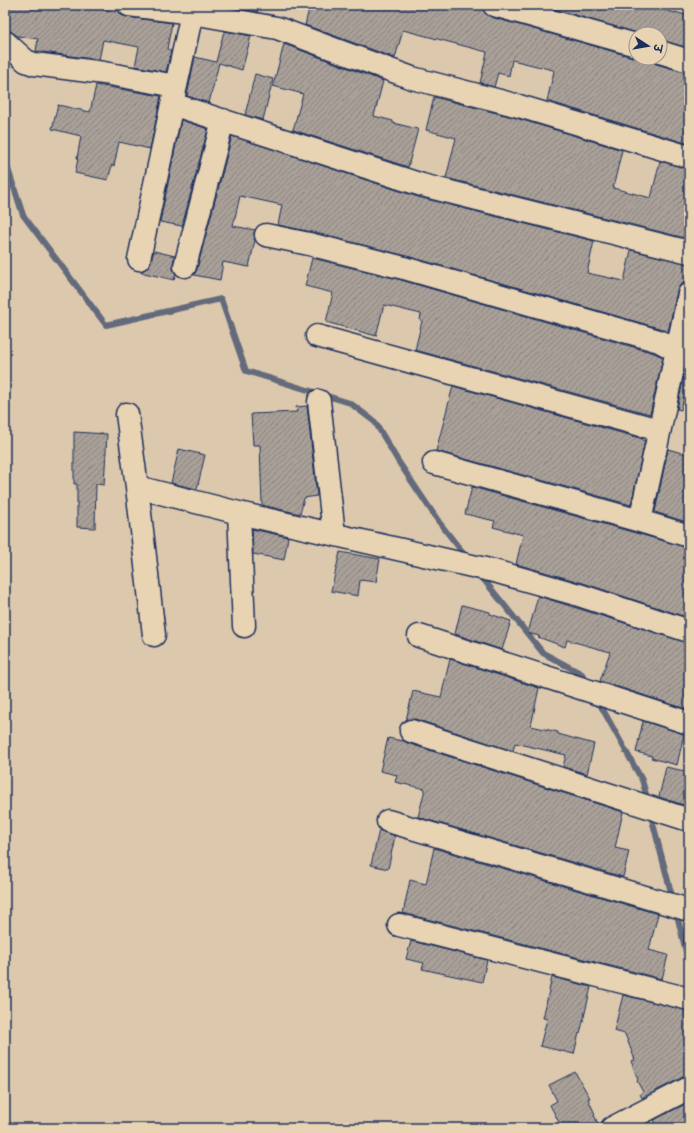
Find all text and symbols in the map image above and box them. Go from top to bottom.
north arrow [628,26,668,66]
text: उ [650,42,665,55]

